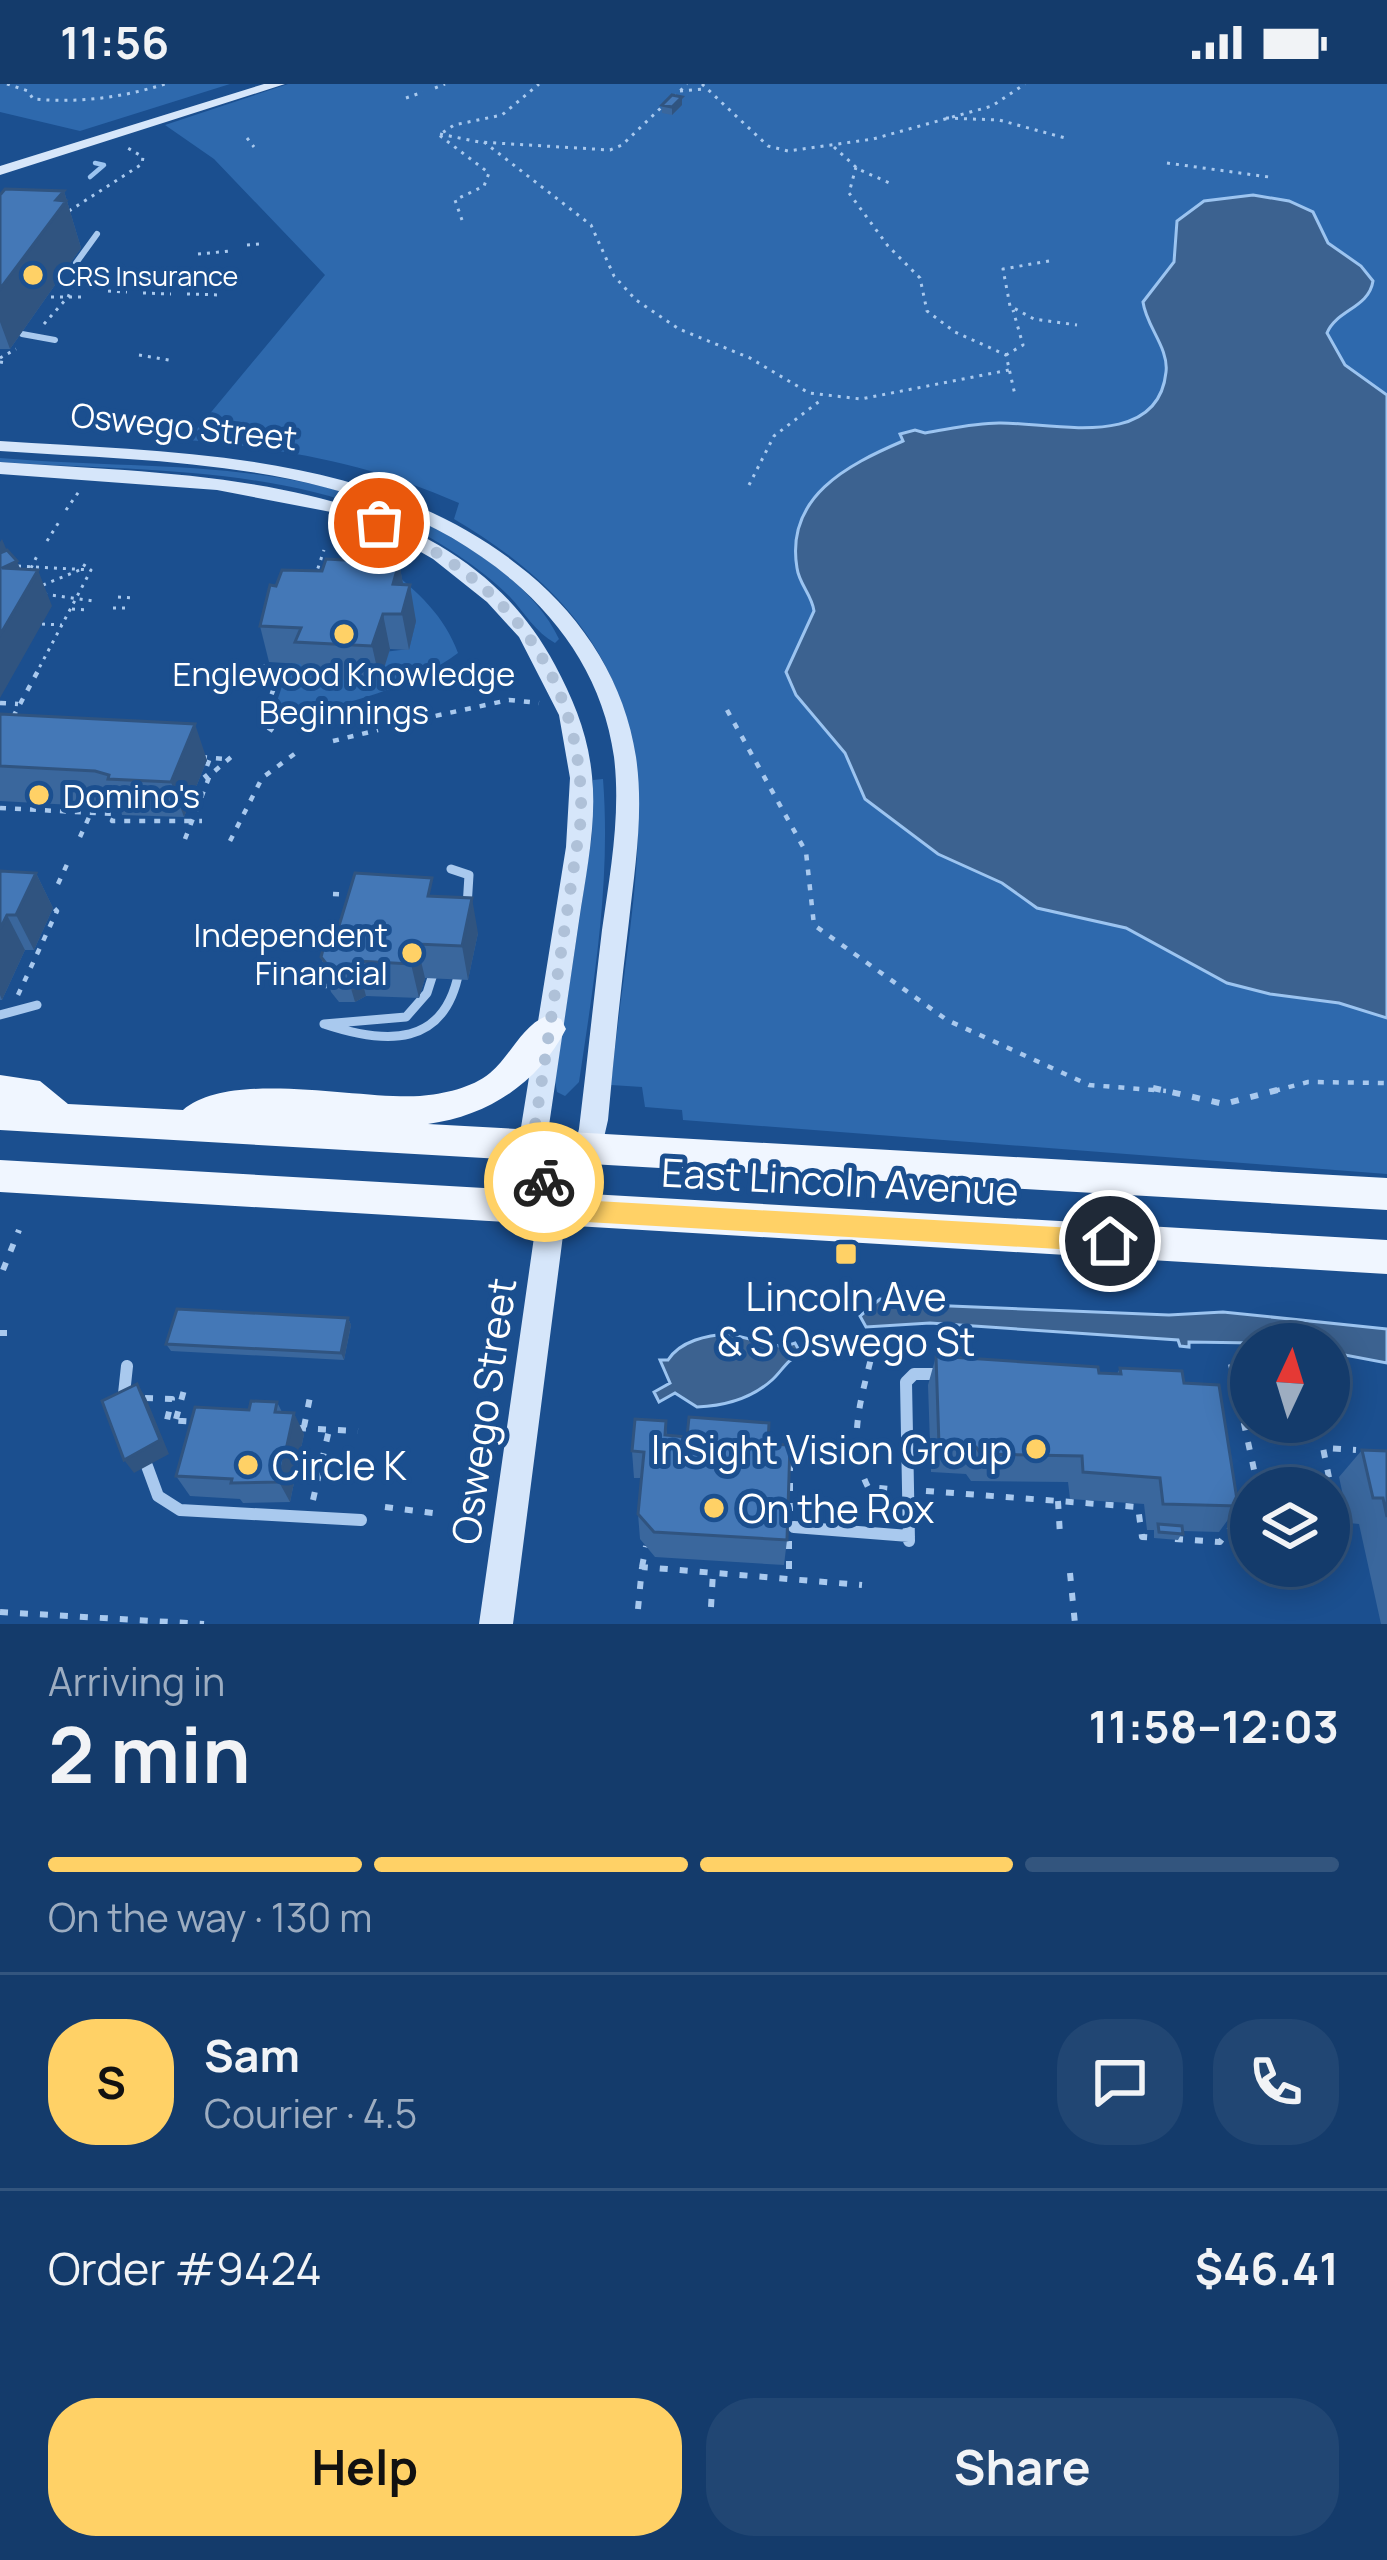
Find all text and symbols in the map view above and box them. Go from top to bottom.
text: 11:56 [60,11,169,73]
place label: CRS Insurance [57,257,238,294]
marker: CRS Insurance [20,262,46,288]
street label: Oswego Street [69,392,299,460]
pin [328,472,430,574]
icon: bag [346,490,412,556]
marker: Englewood Knowledge Beginnings [331,621,357,647]
place label: Englewood Knowledge Beginnings [173,651,515,734]
place label: Domino's [63,773,200,818]
marker: Domino's [26,782,52,808]
place label: Independent Financial [193,912,388,995]
marker: Independent Financial [399,940,425,966]
courier [484,1122,604,1242]
street label: East Lincoln Avenue [660,1145,1020,1217]
icon: bike [511,1149,577,1215]
pin [1059,1190,1161,1292]
icon: home [1077,1208,1143,1274]
marker: Lincoln Ave & S Oswego St [833,1241,859,1267]
place label: Lincoln Ave & S Oswego St [717,1269,975,1368]
street label: Oswego Street [438,1274,528,1548]
north arrow [1230,1323,1350,1443]
map controls [1230,1323,1350,1587]
place label: InSight Vision Group [651,1422,1012,1476]
marker: InSight Vision Group [1023,1436,1049,1462]
place label: Circle K [272,1438,407,1492]
marker: Circle K [235,1452,261,1478]
button: layers [1230,1467,1350,1587]
place label: On the Rox [738,1481,935,1535]
marker: On the Rox [701,1495,727,1521]
text: Arriving in [48,1654,225,1708]
text: 11:58–12:03 [1088,1695,1339,1757]
text: 2 min [48,1700,251,1806]
text: On the way · 130 m [48,1890,372,1944]
button: chat [1057,2019,1183,2145]
button: phone [1213,2019,1339,2145]
text: Sam [204,2024,300,2086]
text: S [96,2051,126,2113]
text: Courier · 4.5 [204,2086,417,2140]
text: Order #9424 [48,2237,322,2299]
text: $46.41 [1195,2237,1339,2299]
button: Help [48,2398,682,2536]
button: Share [706,2398,1339,2536]

